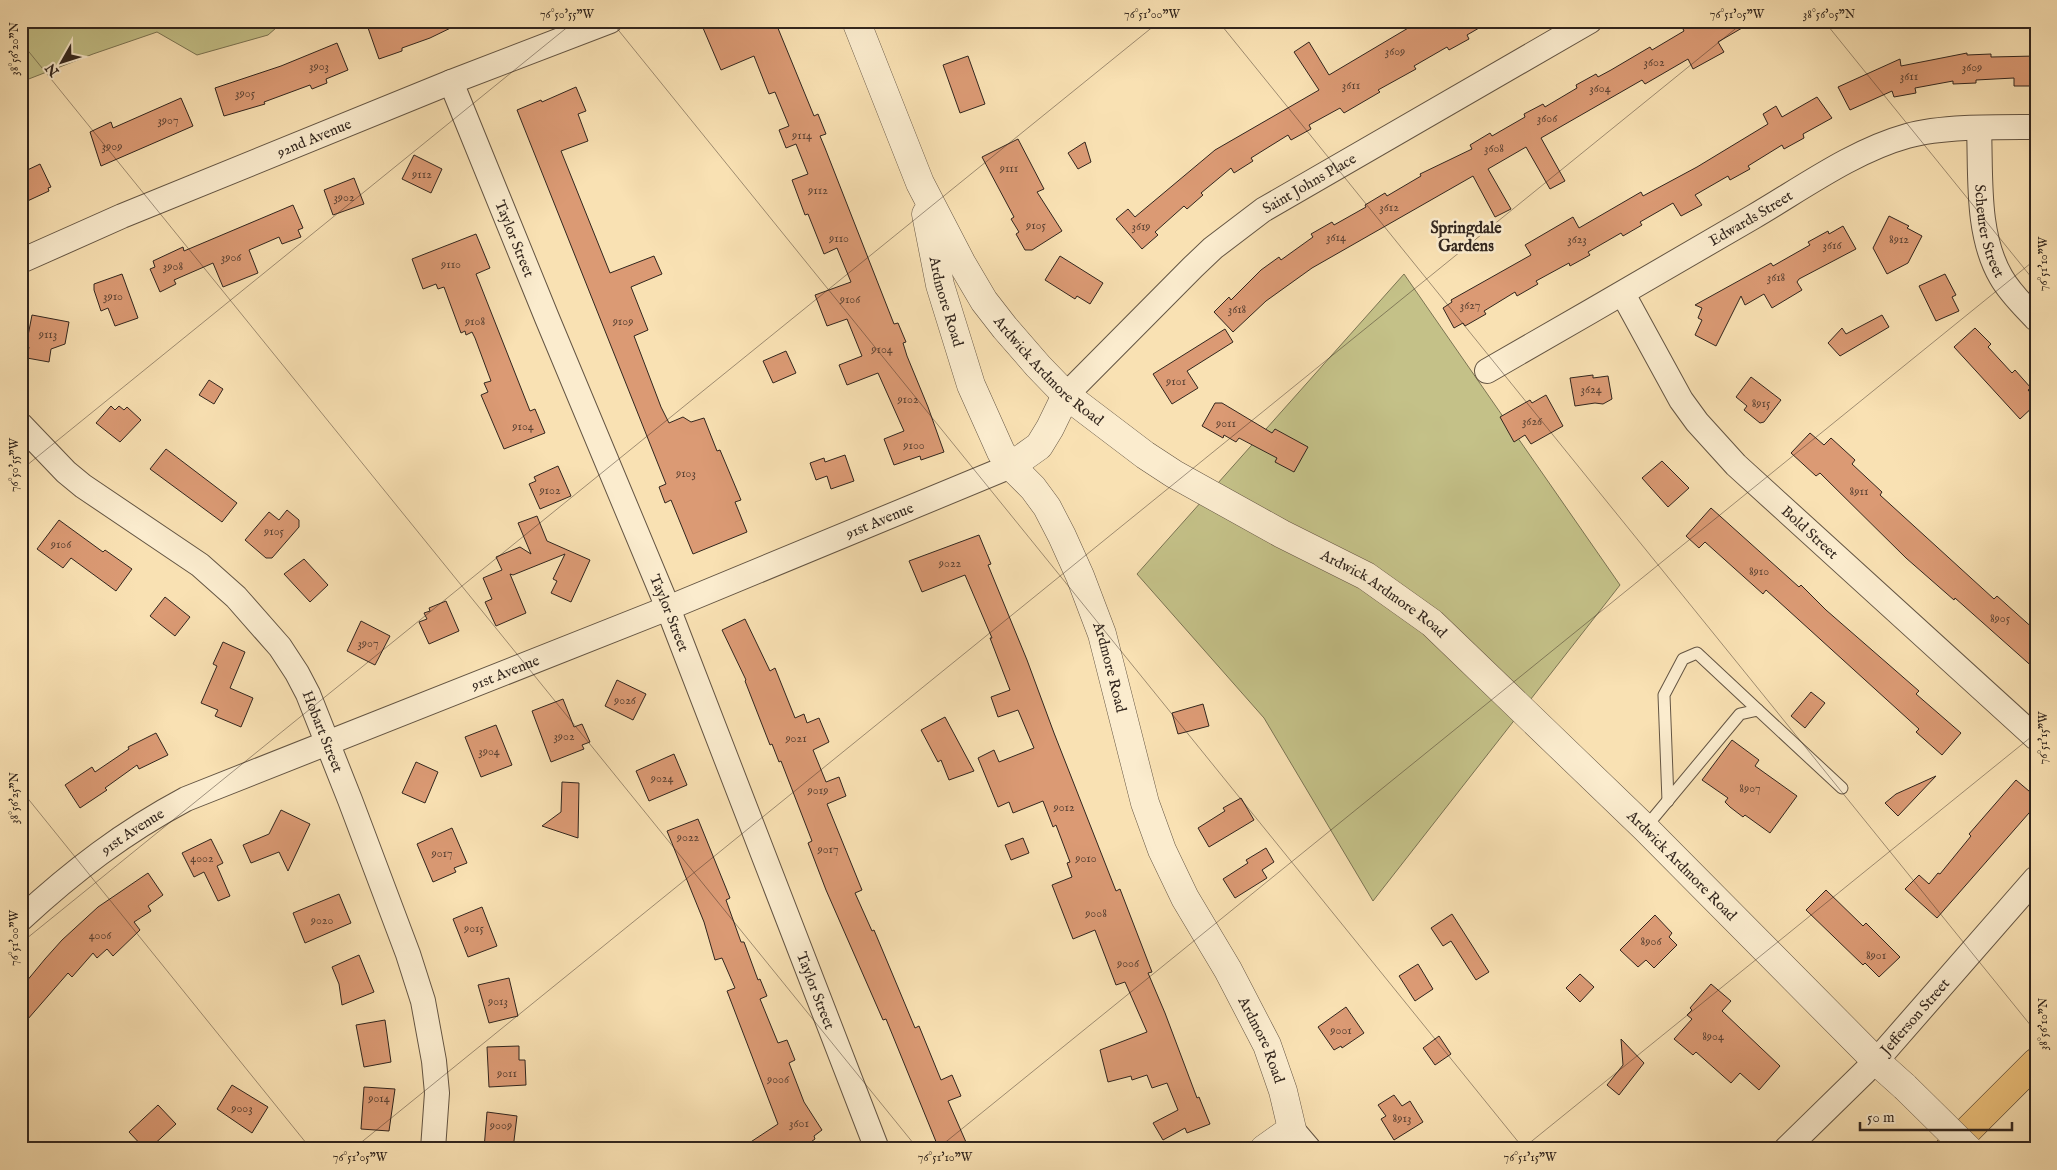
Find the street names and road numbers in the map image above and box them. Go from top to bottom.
street label: 92nd Avenue [273,114,354,162]
street label: Saint Johns Place [1259,149,1360,218]
street label: Scheurer Street [1971,184,2009,281]
street label: Edwards Street [1705,186,1796,250]
street label: Taylor Street [491,197,539,280]
street label: Ardmore Road [925,254,968,350]
street label: Ardwick Ardmore Road [989,311,1108,430]
street label: 91st Avenue [842,498,916,543]
street label: Bold Street [1777,501,1842,563]
street label: Ardwick Ardmore Road [1316,545,1452,643]
street label: Taylor Street [645,571,693,654]
street label: Ardmore Road [1088,618,1131,715]
street label: 91st Avenue [467,650,542,695]
street label: Hobart Street [298,688,348,775]
street label: 91st Avenue [96,804,168,860]
street label: Ardwick Ardmore Road [1622,806,1742,925]
street label: Taylor Street [792,949,839,1032]
street label: Jefferson Street [1875,974,1954,1060]
street label: Ardmore Road [1233,992,1289,1086]

